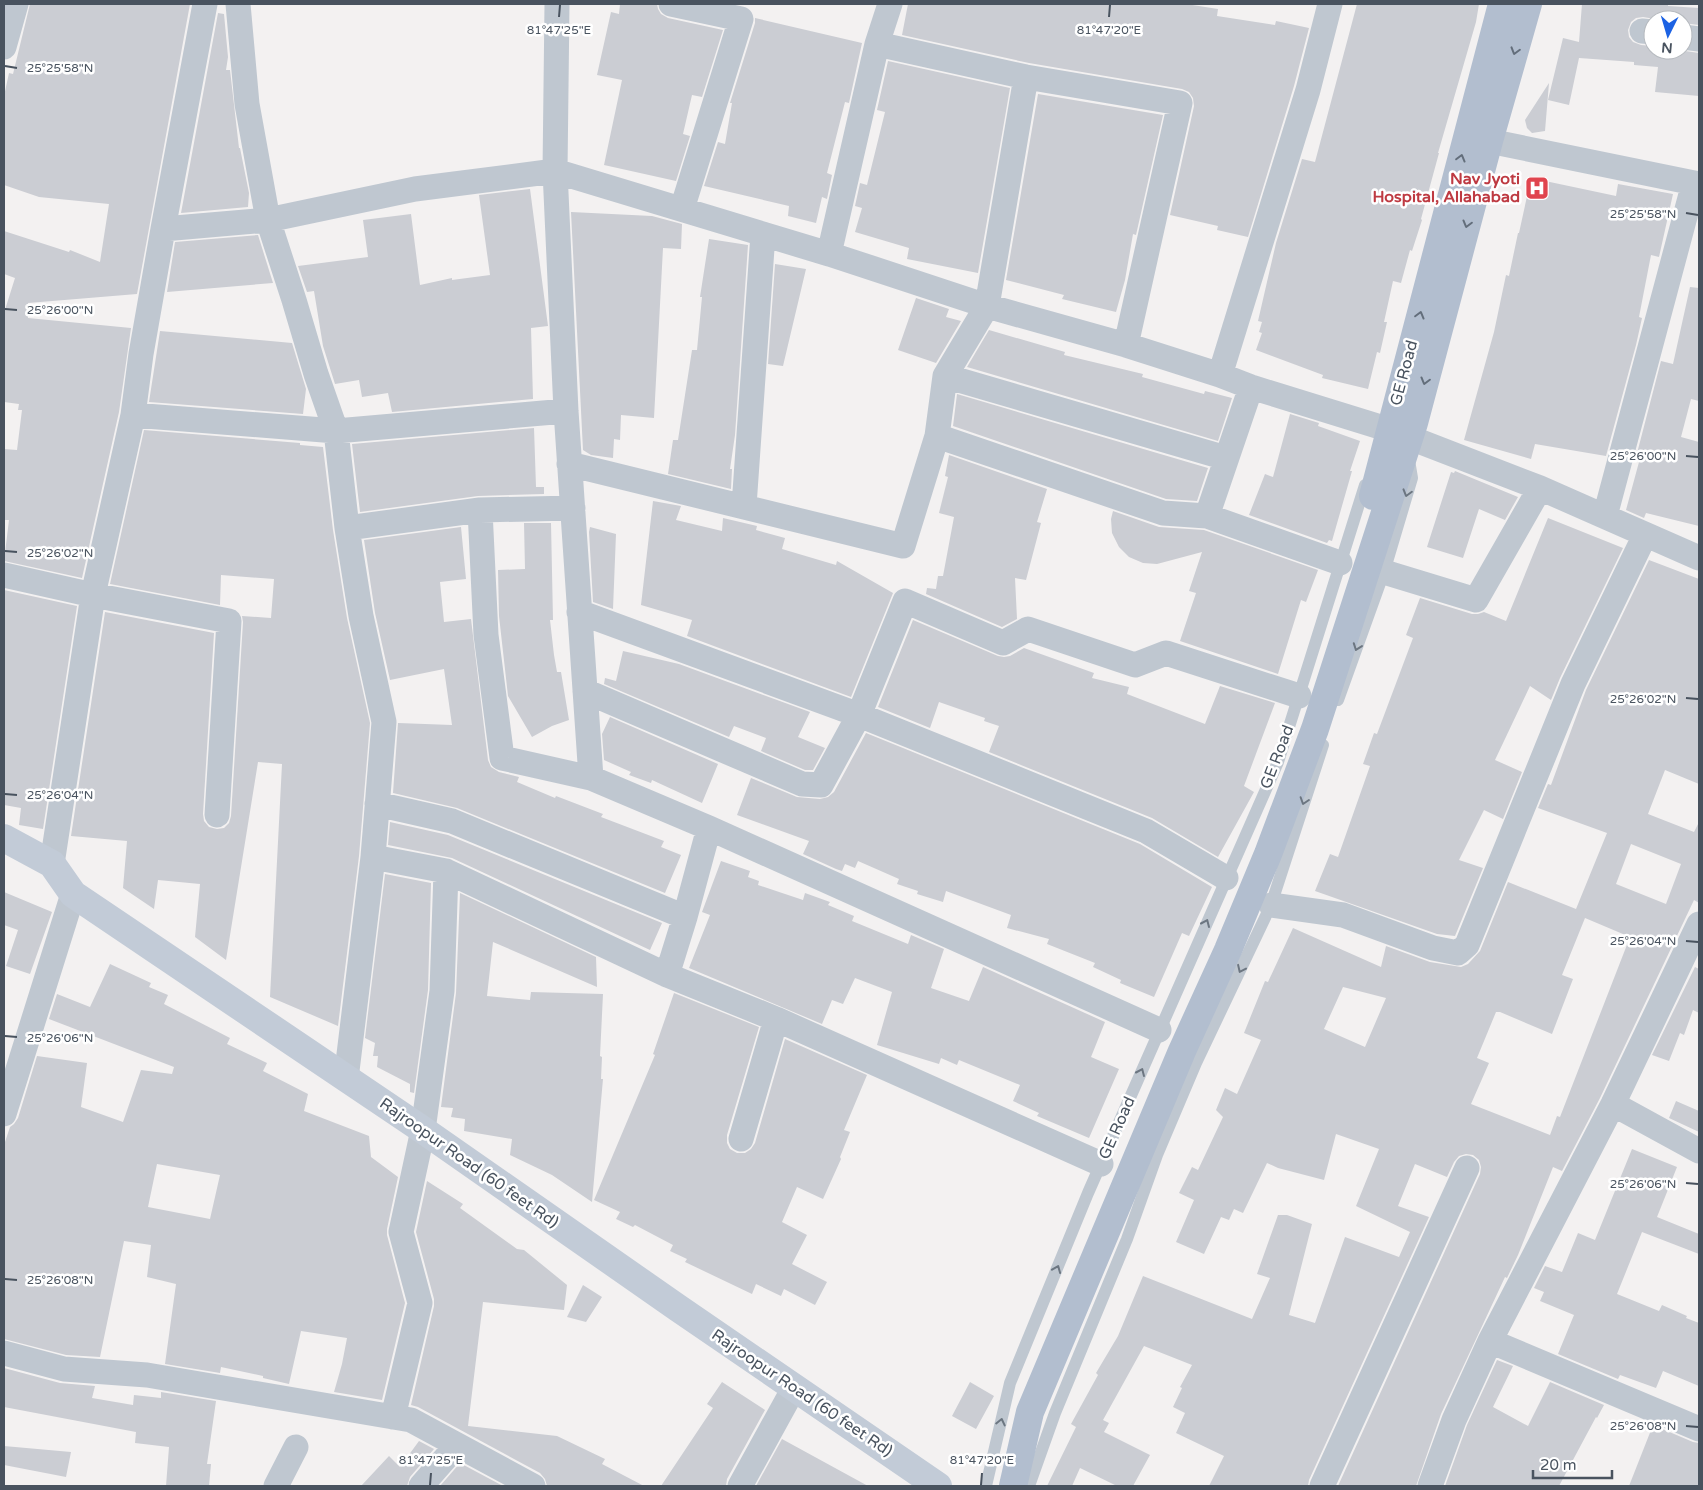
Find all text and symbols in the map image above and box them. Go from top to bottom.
north arrow [1643,10,1693,60]
text: 81°47'25"E [527,23,592,37]
text: 81°47'20"E [1077,23,1142,37]
text: N [1661,38,1673,56]
one-way arrow [1510,46,1520,54]
text: 25°25'58"N [27,61,93,75]
one-way arrow [1456,154,1466,162]
place label: Nav Jyoti Hospital, Allahabad [1373,169,1520,207]
hospital icon: Nav Jyoti Hospital, Allahabad [1524,175,1550,201]
text: 25°25'58"N [1610,207,1676,221]
one-way arrow [1462,220,1473,229]
text: 25°26'00"N [27,303,93,317]
one-way arrow [1414,311,1425,319]
street label: GE Road [1386,338,1422,408]
one-way arrow [1420,377,1431,386]
text: 25°26'00"N [1610,449,1676,463]
one-way arrow [1403,488,1413,496]
text: 25°26'02"N [27,546,93,560]
one-way arrow [1353,642,1363,651]
text: 25°26'02"N [1610,692,1676,706]
street label: GE Road [1256,722,1298,792]
text: 25°26'04"N [27,788,93,802]
one-way arrow [1300,796,1310,805]
one-way arrow [1200,919,1211,928]
text: 25°26'04"N [1610,934,1676,948]
one-way arrow [1236,964,1247,973]
text: 25°26'06"N [27,1031,93,1045]
one-way arrow [1135,1068,1146,1077]
street label: Rajroopur Road (60 feet Rd) [376,1093,562,1233]
street label: GE Road [1094,1093,1140,1163]
text: 25°26'06"N [1610,1177,1676,1191]
one-way arrow [1051,1266,1061,1274]
text: 25°26'08"N [27,1273,93,1287]
street label: Rajroopur Road (60 feet Rd) [708,1325,896,1461]
one-way arrow [995,1417,1006,1426]
text: 25°26'08"N [1610,1419,1676,1433]
scale bar [1533,1448,1612,1480]
text: 81°47'25"E [399,1453,464,1467]
text: 81°47'20"E [950,1453,1015,1467]
text: 20 m [1540,1456,1577,1474]

